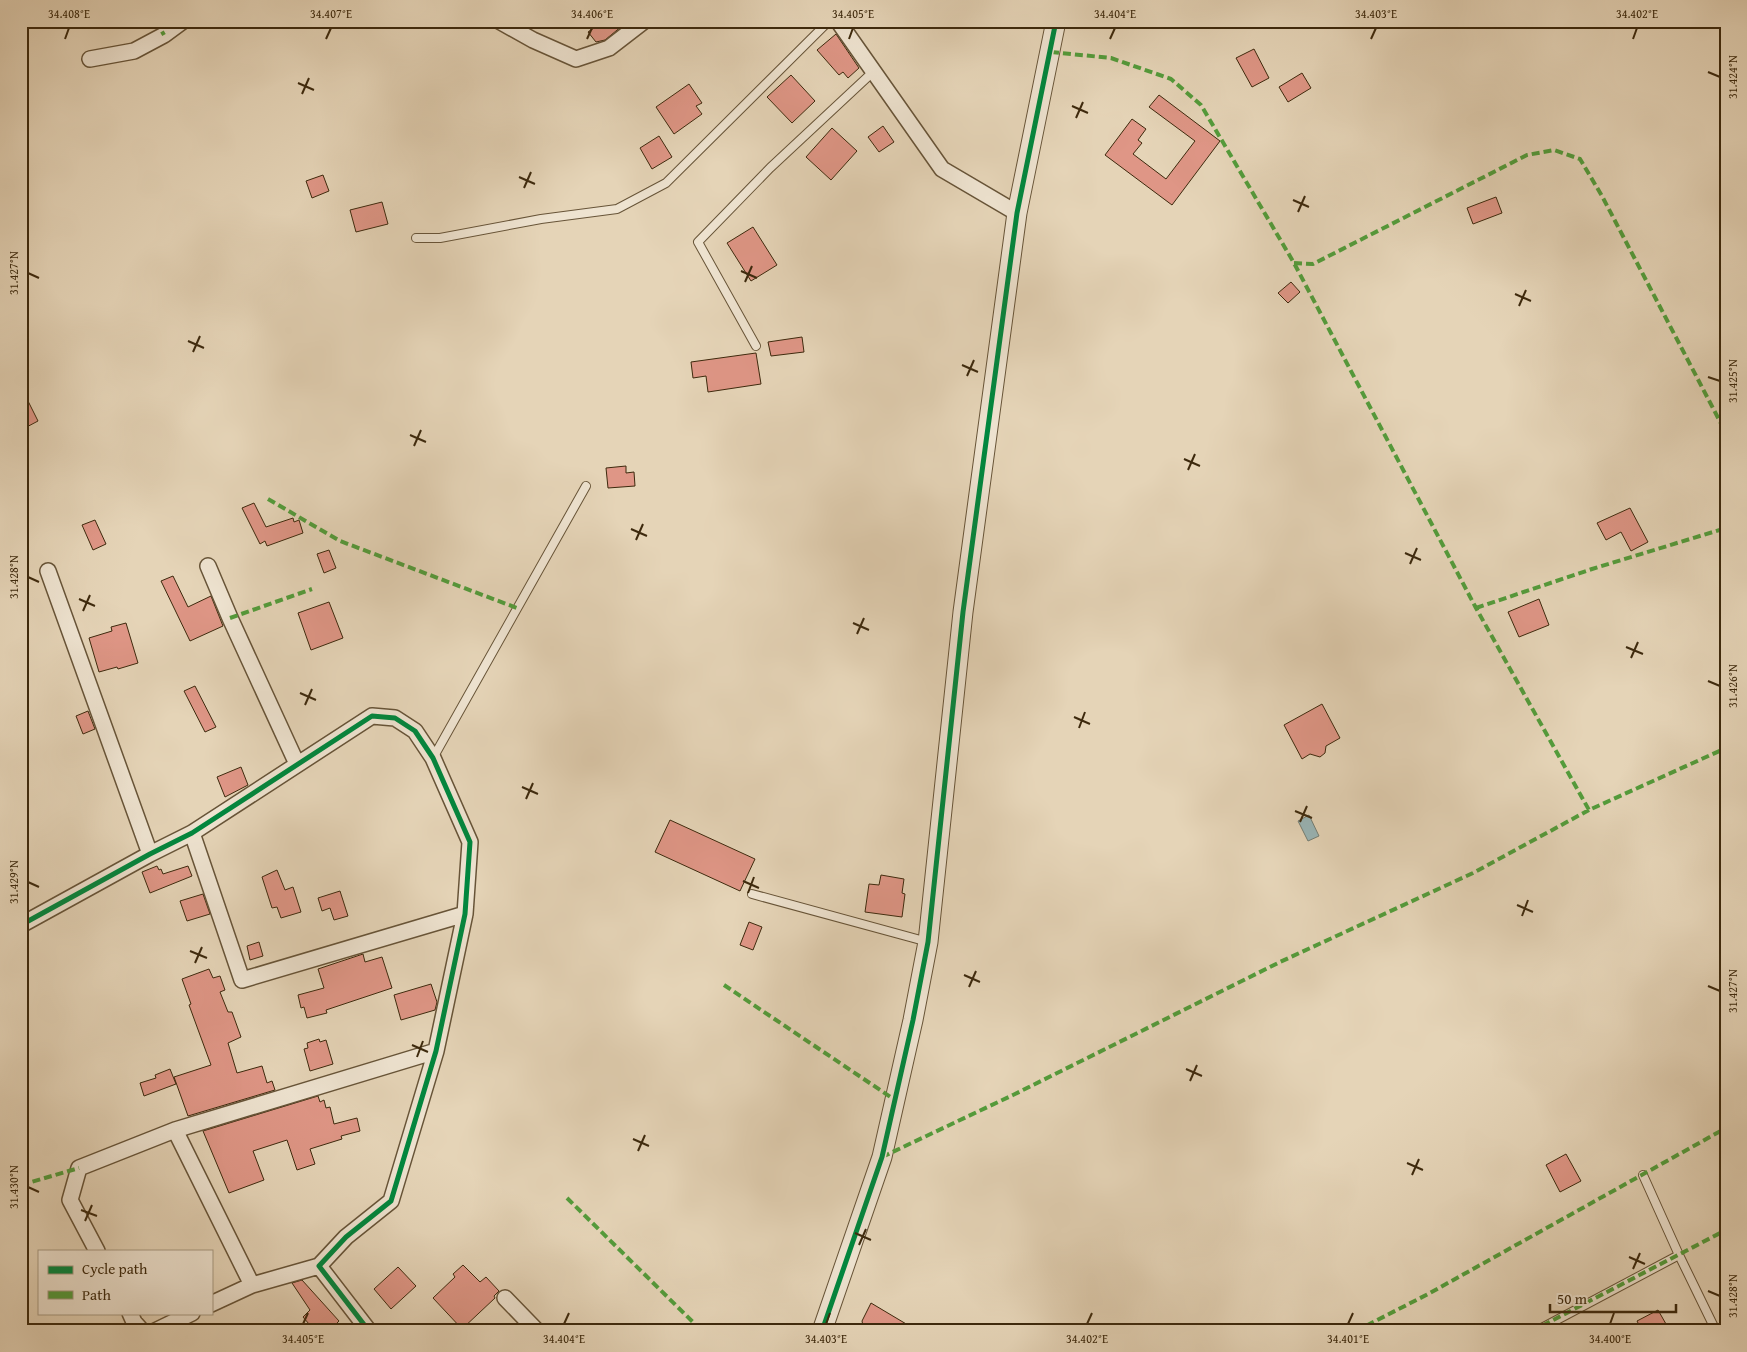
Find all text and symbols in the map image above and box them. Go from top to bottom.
text: 34.408°E [48,5,90,22]
text: 34.407°E [310,5,352,22]
text: 34.406°E [571,5,613,22]
text: 34.405°E [832,5,874,22]
text: 34.404°E [1094,5,1136,22]
text: 34.403°E [1355,5,1397,22]
text: 34.402°E [1616,5,1658,22]
text: 31.424°N [1724,55,1741,99]
text: 31.427°N [5,251,22,295]
text: 31.425°N [1724,359,1741,403]
text: 31.428°N [5,555,22,599]
text: 31.426°N [1724,664,1741,708]
text: 31.429°N [5,860,22,904]
text: 31.427°N [1724,969,1741,1013]
text: 31.430°N [5,1165,22,1209]
legend [38,1250,212,1314]
text: Cycle path [82,1258,148,1279]
text: 31.428°N [1724,1274,1741,1318]
scale bar [1550,1282,1676,1314]
text: Path [82,1284,111,1305]
text: 50 m [1557,1288,1588,1309]
text: 34.405°E [282,1330,324,1347]
text: 34.404°E [543,1330,585,1347]
text: 34.403°E [805,1330,847,1347]
text: 34.402°E [1066,1330,1108,1347]
text: 34.401°E [1327,1330,1369,1347]
text: 34.400°E [1589,1330,1631,1347]

